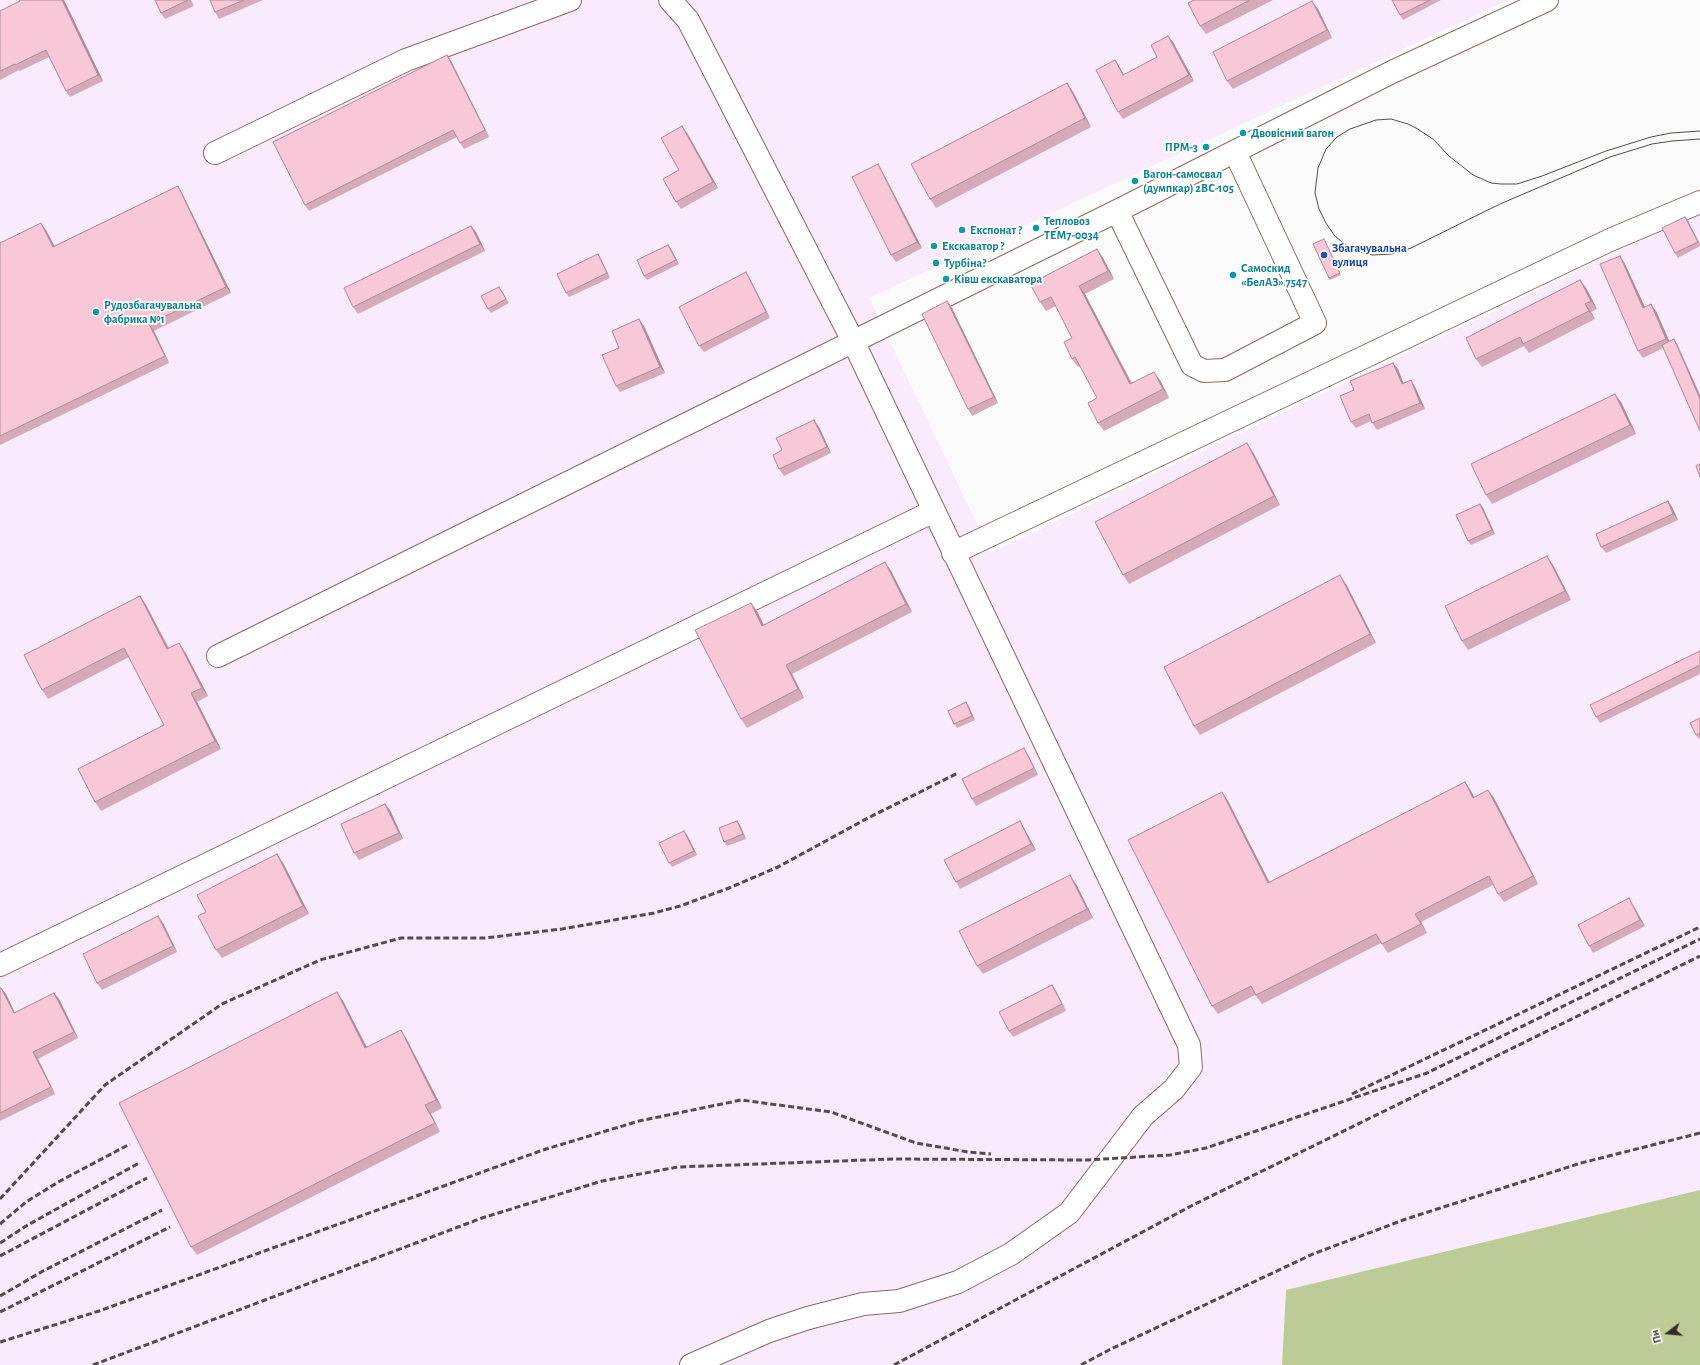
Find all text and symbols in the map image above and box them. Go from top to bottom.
place label: Двовісний вагон [1251,126,1334,140]
marker: Двовісний вагон [1238,128,1248,138]
place label: ПРМ-3 [1165,140,1198,154]
marker: ПРМ-3 [1201,142,1211,152]
place label: Вагон-самосвал (думпкар) 2ВС-105 [1143,167,1234,195]
marker: Вагон-самосвал (думпкар) 2ВС-105 [1130,176,1140,186]
place label: Тепловоз ТЕМ7-0034 [1044,214,1099,242]
place label: Експонат ? [970,223,1022,237]
marker: Тепловоз ТЕМ7-0034 [1031,223,1041,233]
marker: Експонат ? [957,225,967,235]
place label: Екскаватор ? [942,239,1004,253]
marker: Екскаватор ? [929,241,939,251]
place label: Збагачувальна вулиця [1332,241,1407,269]
marker: Збагачувальна вулиця [1319,250,1329,260]
place label: Турбіна? [944,256,986,270]
marker: Турбіна? [931,258,941,268]
place label: Самоскид «БелАЗ» 7547 [1241,261,1307,289]
marker: Самоскид «БелАЗ» 7547 [1228,270,1238,280]
place label: Ківш екскаватора [954,272,1042,286]
marker: Ківш екскаватора [941,274,951,284]
place label: Рудозбагачувальна фабрика №1 [104,298,202,326]
marker: Рудозбагачувальна фабрика №1 [91,307,101,317]
north arrow [1648,1313,1688,1353]
text: Пн [1649,1328,1663,1344]

